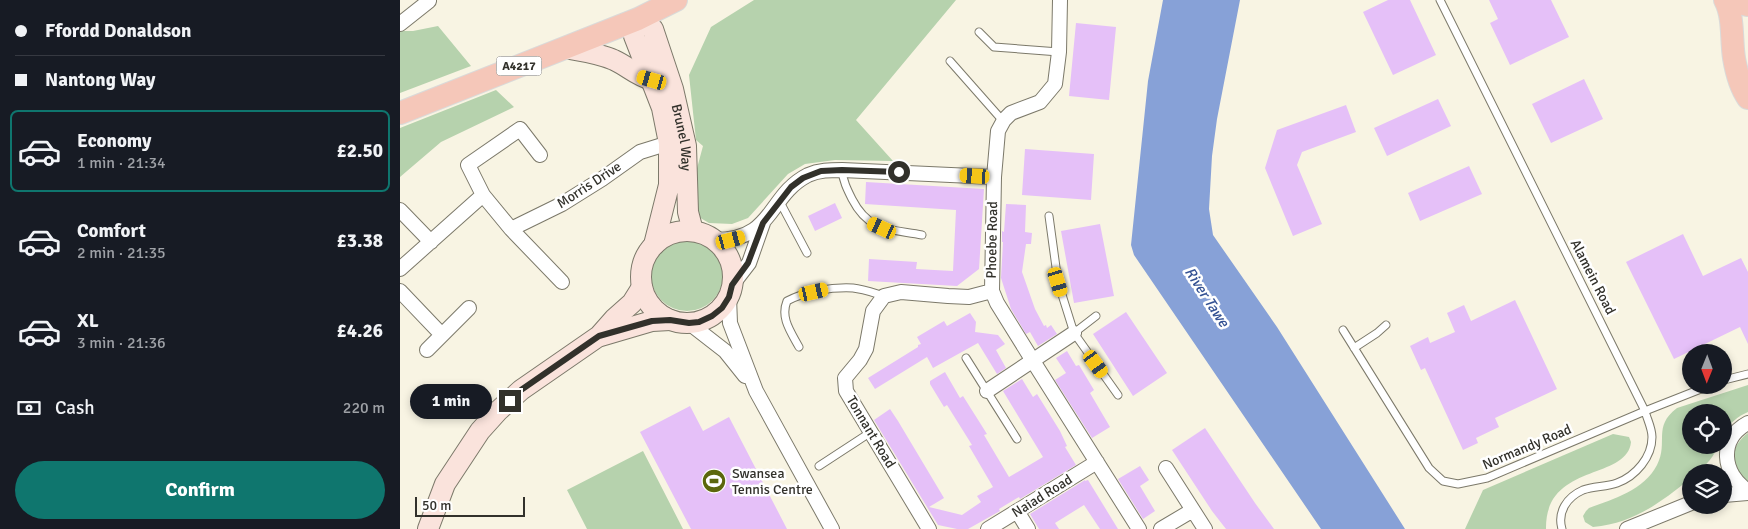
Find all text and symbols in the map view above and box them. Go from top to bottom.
text: Ffordd Donaldson [45,19,191,43]
road number: A4217 [496,56,542,76]
text: Nantong Way [45,68,156,92]
car [635,69,668,91]
street label: Brunel Way [668,102,695,172]
icon: car [17,129,62,174]
text: Economy [77,129,151,153]
text: £2.50 [337,139,383,163]
text: 1 min · 21:34 [77,153,166,173]
street label: Morris Drive [554,158,624,212]
route start [888,161,910,183]
car [959,168,990,184]
street label: Phoebe Road [983,201,1001,279]
car [865,215,898,241]
icon: car [17,219,62,264]
text: Comfort [77,219,146,243]
text: £3.38 [337,229,383,253]
car [714,229,747,251]
street label: Alamein Road [1567,236,1619,318]
text: 2 min · 21:35 [77,243,166,263]
water label: River Tawe [1181,264,1234,332]
car [1046,265,1069,299]
car [797,281,830,303]
icon: car [17,309,62,354]
text: XL [77,309,99,333]
text: £4.26 [337,319,383,343]
text: 3 min · 21:36 [77,333,166,353]
north arrow [1682,344,1732,394]
map controls [1682,344,1732,514]
car [1081,347,1110,381]
callout: 1 min [410,384,492,418]
route end [499,390,521,412]
text: 1 min [432,391,470,411]
street label: Tonnant Road [843,393,899,471]
icon: cash [15,394,43,422]
text: Cash [55,396,95,420]
text: 220 m [343,398,385,418]
button: locate [1682,404,1732,454]
street label: Normandy Road [1480,421,1574,473]
button: Confirm [15,461,385,519]
button: layers [1682,464,1732,514]
place label: Swansea Tennis Centre [732,465,813,498]
sports icon: Swansea Tennis Centre [701,468,727,494]
street label: Naiad Road [1009,471,1075,521]
scale bar [415,494,525,517]
text: 50 m [422,497,451,514]

